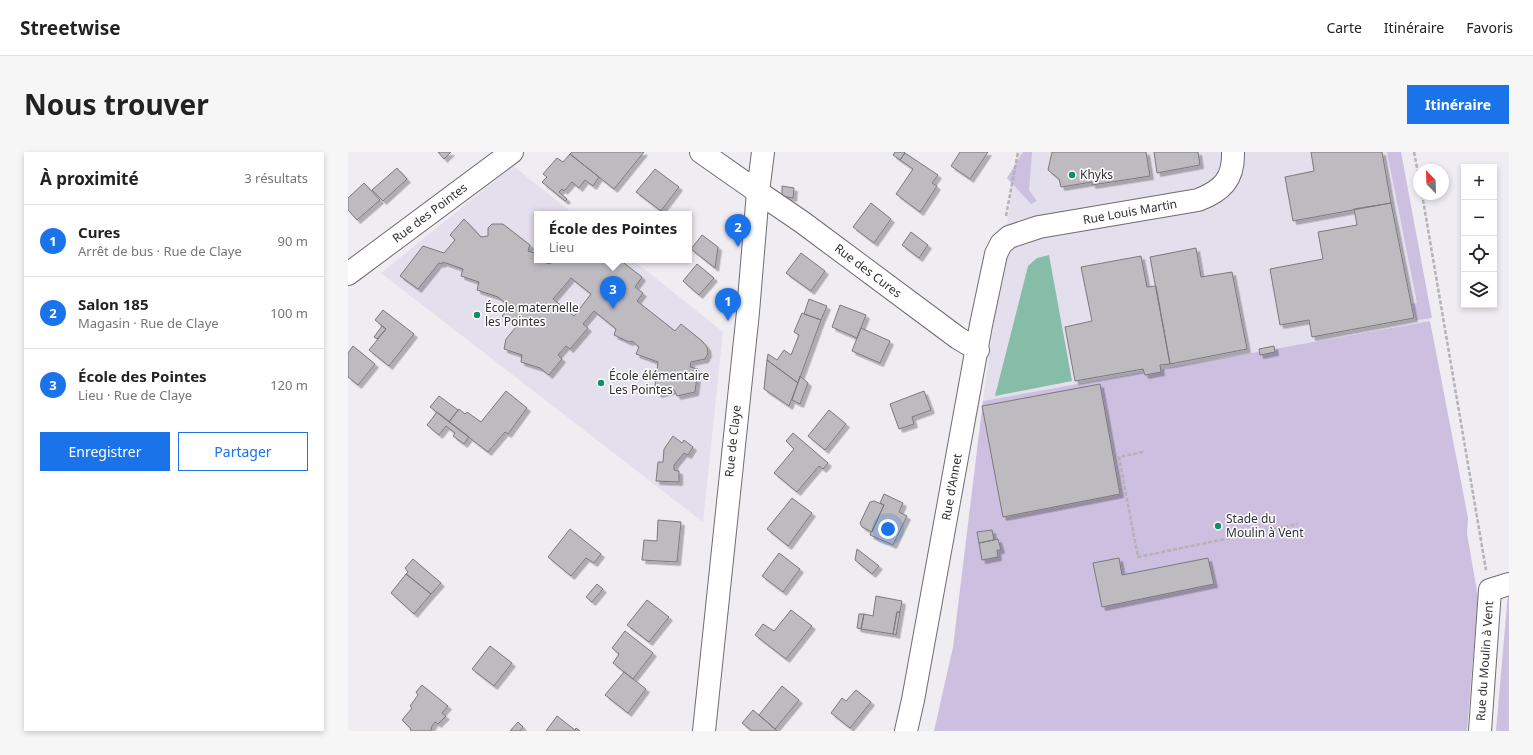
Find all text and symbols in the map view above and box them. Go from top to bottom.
text: Streetwise [20,15,121,41]
text: Carte [1326,18,1362,37]
text: Itinéraire [1384,18,1444,37]
text: Favoris [1466,18,1513,37]
text: Nous trouver [24,85,209,123]
button: Itinéraire [1407,85,1509,124]
north arrow [1413,164,1449,200]
map controls [1461,164,1497,308]
button: + [1461,164,1497,200]
place label: Khyks [1080,166,1113,183]
text: À proximité [40,167,139,190]
text: 3 résultats [244,169,308,187]
marker: Khyks [1067,170,1077,180]
street label: Rue des Pointes [389,179,471,246]
street label: Rue Louis Martin [1082,195,1178,228]
button: − [1461,200,1497,236]
popup [534,211,692,263]
pin: 2 [725,214,751,247]
text: École des Pointes [549,218,677,238]
text: Cures [78,222,120,242]
text: 1 [49,232,57,250]
text: 90 m [278,232,308,250]
button: locate [1461,236,1497,272]
text: Lieu [549,238,574,256]
street label: Rue des Cures [831,240,906,302]
text: Arrêt de bus · Rue de Claye [78,242,242,260]
button: layers [1461,272,1497,308]
pin: 3 [600,276,626,309]
pin: 1 [715,288,741,321]
text: Salon 185 [78,294,149,314]
place label: École maternelle les Pointes [485,299,579,330]
text: 2 [49,304,57,322]
text: 100 m [270,304,308,322]
marker: École maternelle les Pointes [472,310,482,320]
text: Magasin · Rue de Claye [78,314,219,332]
text: École des Pointes [78,366,207,386]
place label: École élémentaire Les Pointes [609,367,710,398]
text: 3 [49,376,57,394]
text: 120 m [270,376,308,394]
marker: École élémentaire Les Pointes [596,378,606,388]
text: Lieu · Rue de Claye [78,386,192,404]
street label: Rue de Claye [720,404,745,478]
button: Enregistrer [40,432,170,471]
button: Partager [178,432,308,471]
street label: Rue d'Annet [937,451,966,522]
place label: Stade du Moulin à Vent [1226,510,1304,541]
your location [878,519,898,539]
marker: Stade du Moulin à Vent [1213,521,1223,531]
street label: Rue du Moulin à Vent [1472,600,1497,722]

